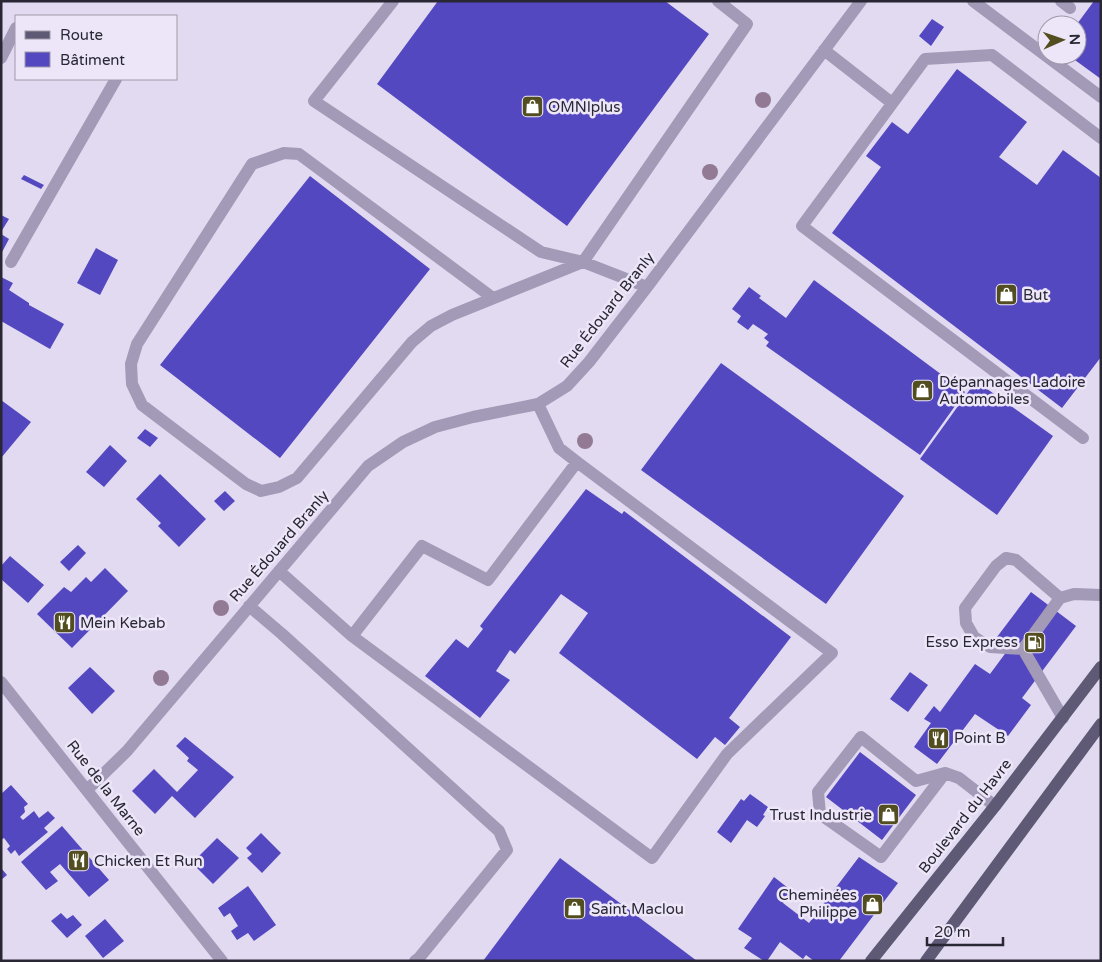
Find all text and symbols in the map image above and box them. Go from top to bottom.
legend [15,15,178,80]
north arrow [1037,15,1087,65]
text: Route [60,26,103,44]
text: N [1066,34,1083,45]
text: Bâtiment [60,51,125,69]
shop icon: OMNIplus [520,95,544,119]
place label: OMNIplus [548,98,620,116]
street label: Rue Édouard Branly [556,249,658,371]
shop icon: But [995,283,1019,307]
place label: But [1023,286,1048,304]
place label: Dépannages Ladoire Automobiles [939,373,1086,408]
shop icon: Dépannages Ladoire Automobiles [911,379,935,403]
street label: Rue Édouard Branly [226,487,332,605]
restaurant icon: Mein Kebab [52,611,76,635]
place label: Mein Kebab [80,614,165,632]
fuel station icon: Esso Express [1022,630,1046,654]
place label: Esso Express [926,633,1018,651]
restaurant icon: Point B [926,726,950,750]
place label: Point B [954,729,1006,747]
street label: Rue de la Marne [63,737,149,839]
street label: Boulevard du Havre [915,755,1015,877]
shop icon: Trust Industrie [876,803,900,827]
place label: Trust Industrie [769,806,872,824]
restaurant icon: Chicken Et Run [66,849,90,873]
place label: Chicken Et Run [94,852,203,870]
place label: Cheminées Philippe [778,886,857,921]
shop icon: Cheminées Philippe [861,892,885,916]
shop icon: Saint Maclou [563,897,587,921]
place label: Saint Maclou [591,900,684,918]
scale bar [927,914,1003,946]
text: 20 m [934,923,971,941]

